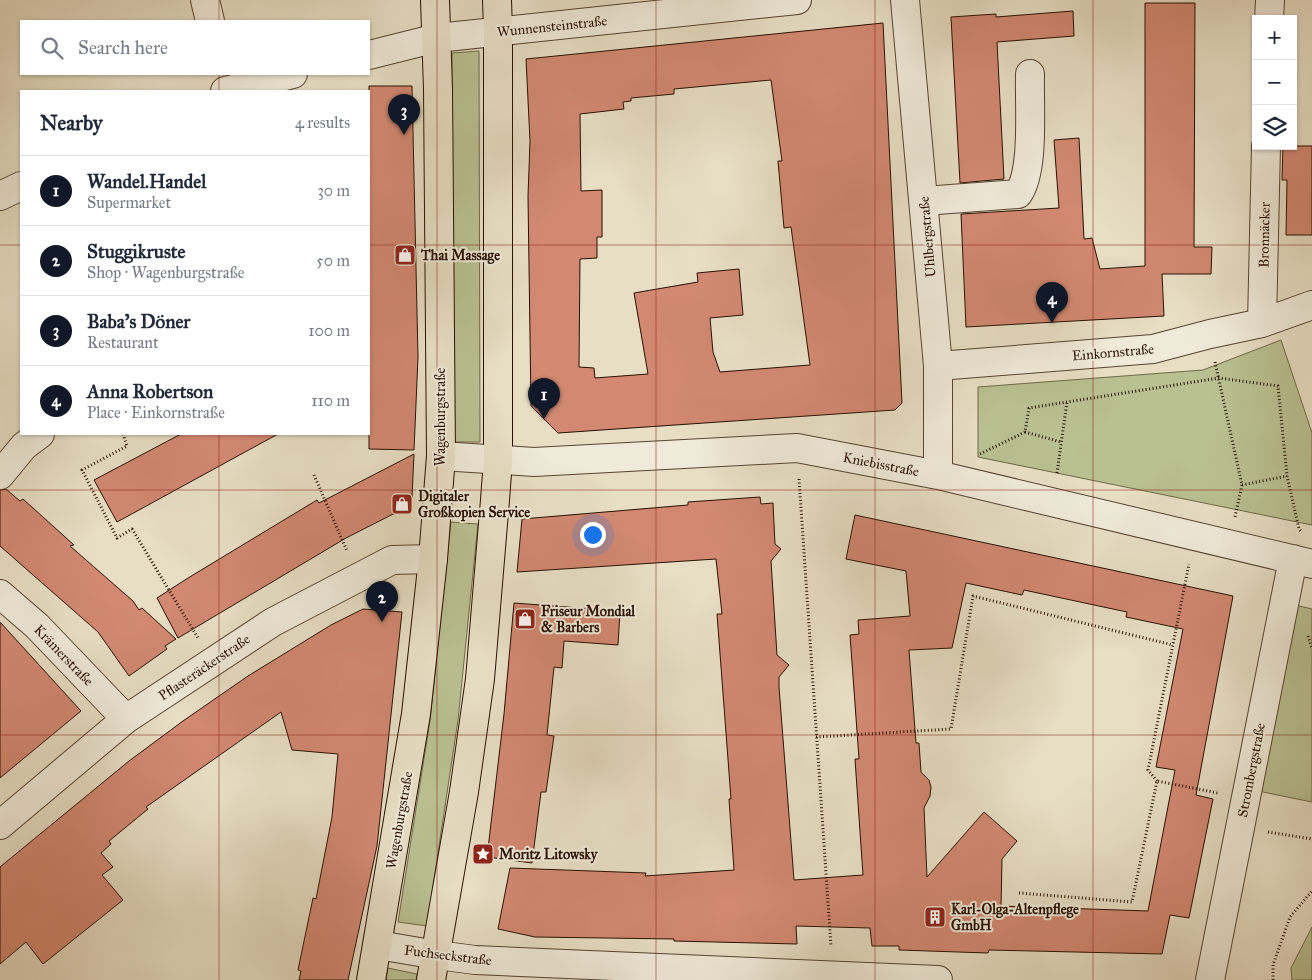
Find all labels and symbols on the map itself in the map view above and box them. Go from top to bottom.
street label: Wunnensteinstraße [496,12,608,41]
pin: 3 [388,94,420,135]
street label: Uhlbergstraße [915,196,940,278]
street label: Bronnäcker [1255,201,1274,268]
shop icon: Thai Massage [393,243,417,267]
place label: Thai Massage [420,247,500,265]
pin: 4 [1036,282,1068,323]
street label: Einkornstraße [1071,340,1155,365]
street label: Wagenburgstraße [432,367,449,466]
pin: 1 [528,378,560,419]
street label: Kniebisstraße [841,449,921,480]
place label: Digitaler Großkopien Service [418,488,530,522]
shop icon: Digitaler Großkopien Service [390,492,414,516]
your location [580,522,606,548]
pin: 2 [366,581,398,622]
place label: Friseur Mondial & Barbers [541,603,636,636]
shop icon: Friseur Mondial & Barbers [513,607,537,631]
street label: Krämerstraße [30,621,97,690]
street label: Pflasteräckerstraße [155,630,253,704]
street label: Strombergstraße [1234,721,1269,819]
street label: Wagenburgstraße [383,770,416,870]
place icon: Moritz Litowsky [471,842,495,866]
place label: Moritz Litowsky [499,846,599,864]
place label: Karl-Olga-Altenpflege GmbH [951,901,1079,934]
building icon: Karl-Olga-Altenpflege GmbH [923,905,947,929]
street label: Fuchseckstraße [403,942,493,969]

